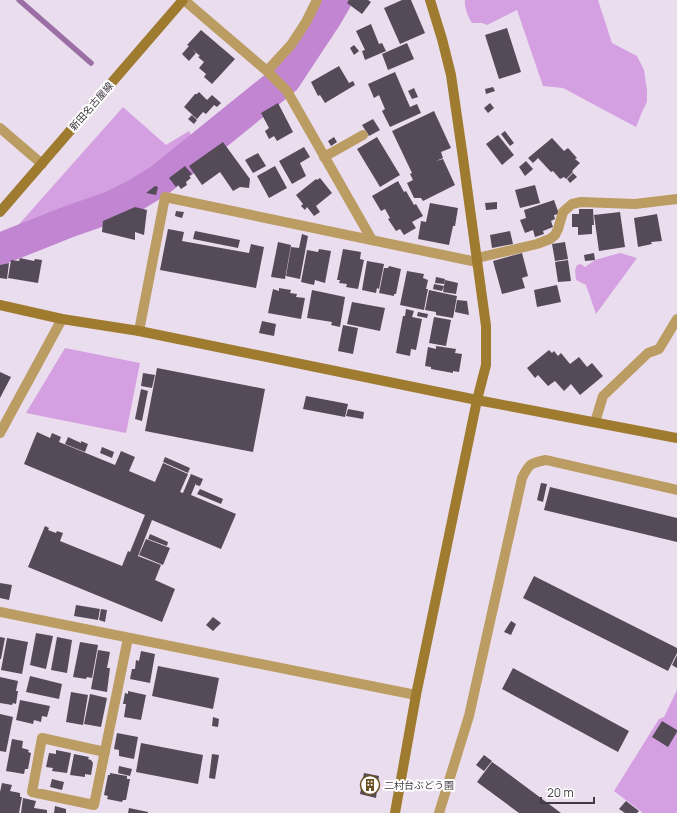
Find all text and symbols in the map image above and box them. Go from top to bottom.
street label: 新田名古屋線 [66,79,116,133]
building icon: 二村台ぶどう園 [359,774,381,796]
place label: 二村台ぶどう園 [384,778,454,792]
scale bar [541,779,594,805]
text: 20 m [547,784,574,801]

